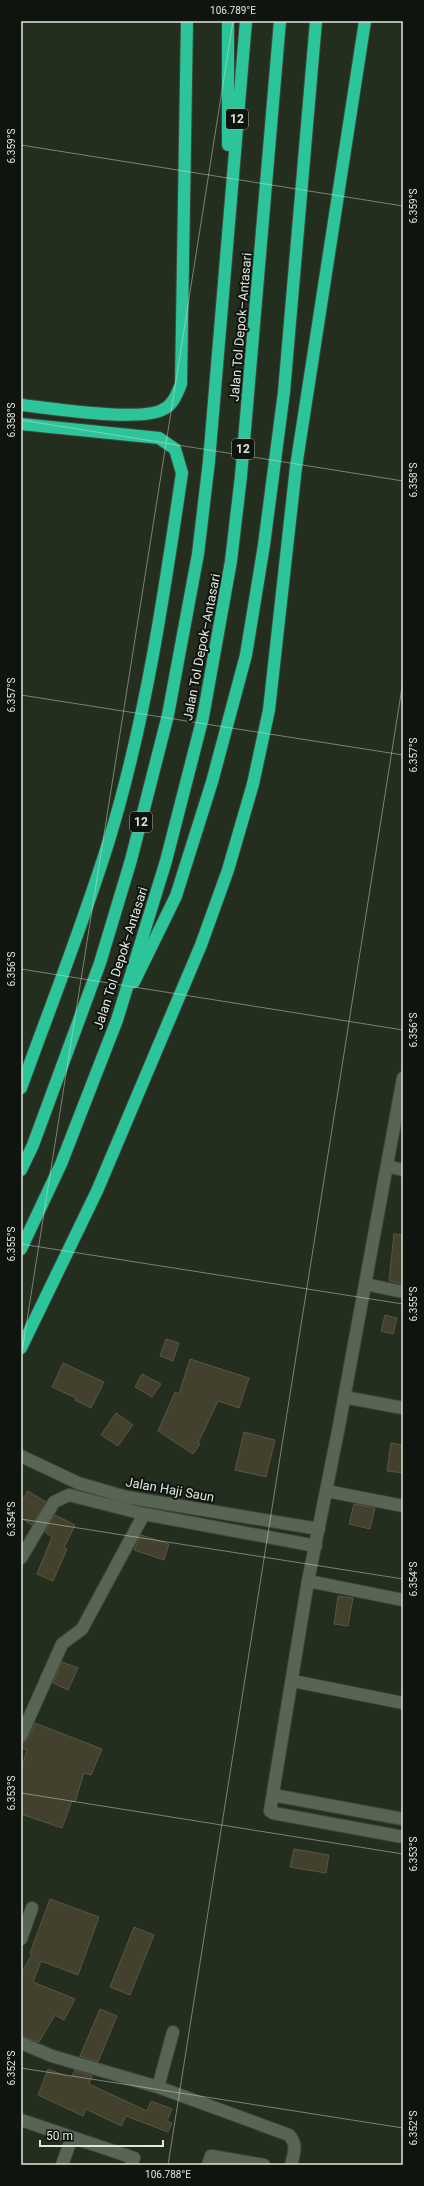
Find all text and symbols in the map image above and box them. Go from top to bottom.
text: 106.789°E [210,5,256,16]
road number: 12 [226,109,248,129]
text: 6.359°S [6,129,17,163]
text: 6.359°S [408,189,419,223]
street label: Jalan Tol Depok–Antasari [227,252,254,402]
text: 6.358°S [6,403,17,437]
road number: 12 [232,439,254,459]
text: 6.358°S [408,463,419,497]
street label: Jalan Tol Depok–Antasari [180,572,223,722]
text: 6.357°S [6,678,17,712]
text: 6.357°S [408,738,419,772]
road number: 12 [130,812,152,832]
street label: Jalan Tol Depok–Antasari [90,885,151,1031]
text: 6.356°S [6,952,17,986]
text: 6.356°S [408,1013,419,1047]
text: 6.355°S [6,1227,17,1261]
text: 6.355°S [408,1287,419,1321]
street label: Jalan Haji Saun [124,1474,215,1505]
text: 6.354°S [6,1502,17,1536]
text: 6.354°S [408,1562,419,1596]
text: 6.353°S [6,1776,17,1810]
text: 6.353°S [408,1837,419,1871]
text: 6.352°S [6,2051,17,2085]
text: 6.352°S [408,2111,419,2145]
scale bar [40,2122,163,2148]
text: 50 m [46,2129,73,2143]
text: 106.788°E [145,2169,191,2180]

